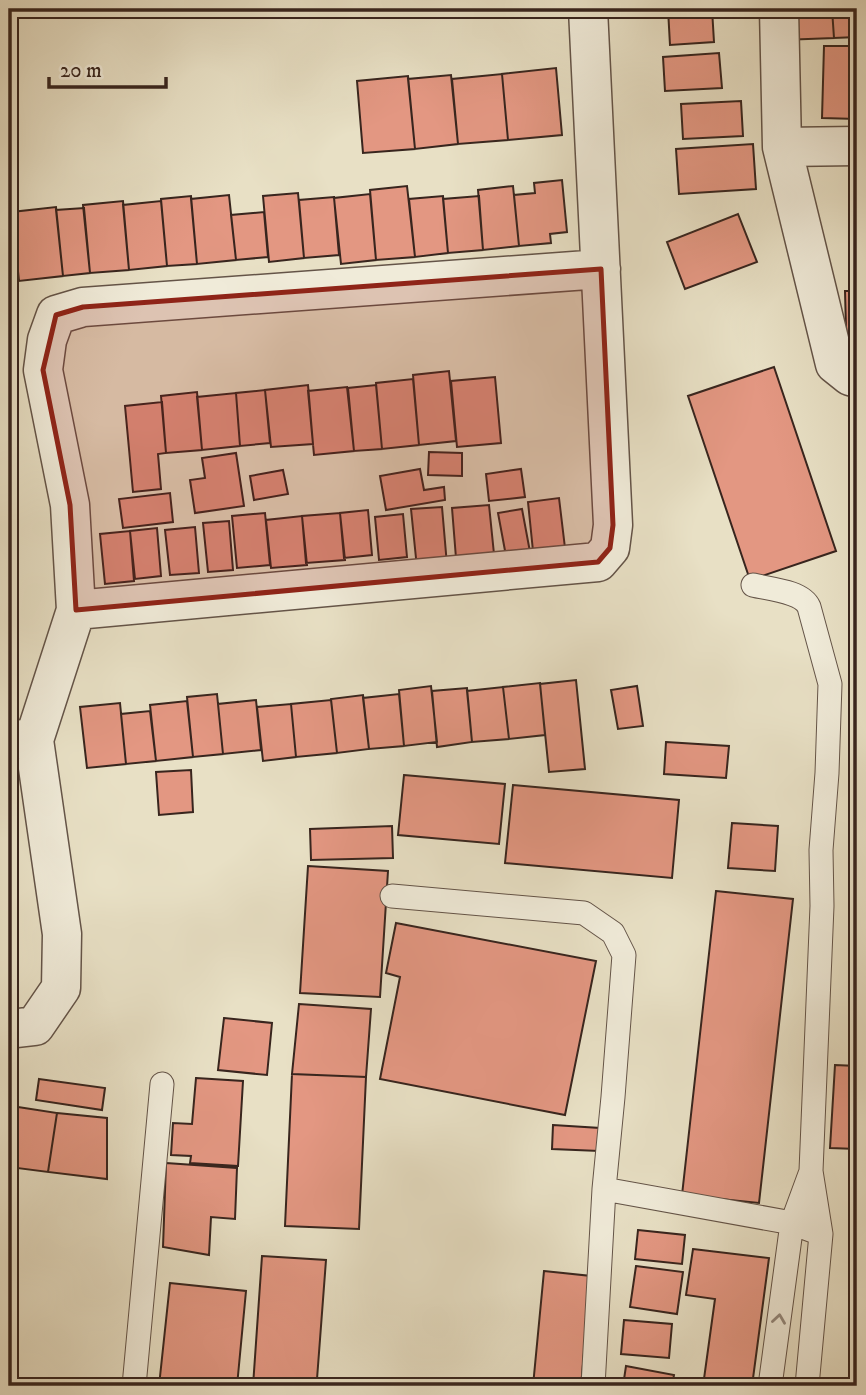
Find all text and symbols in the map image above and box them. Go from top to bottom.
scale bar [49,46,166,90]
text: 20 m [60,58,102,84]
one-way arrow [772,1313,787,1324]

